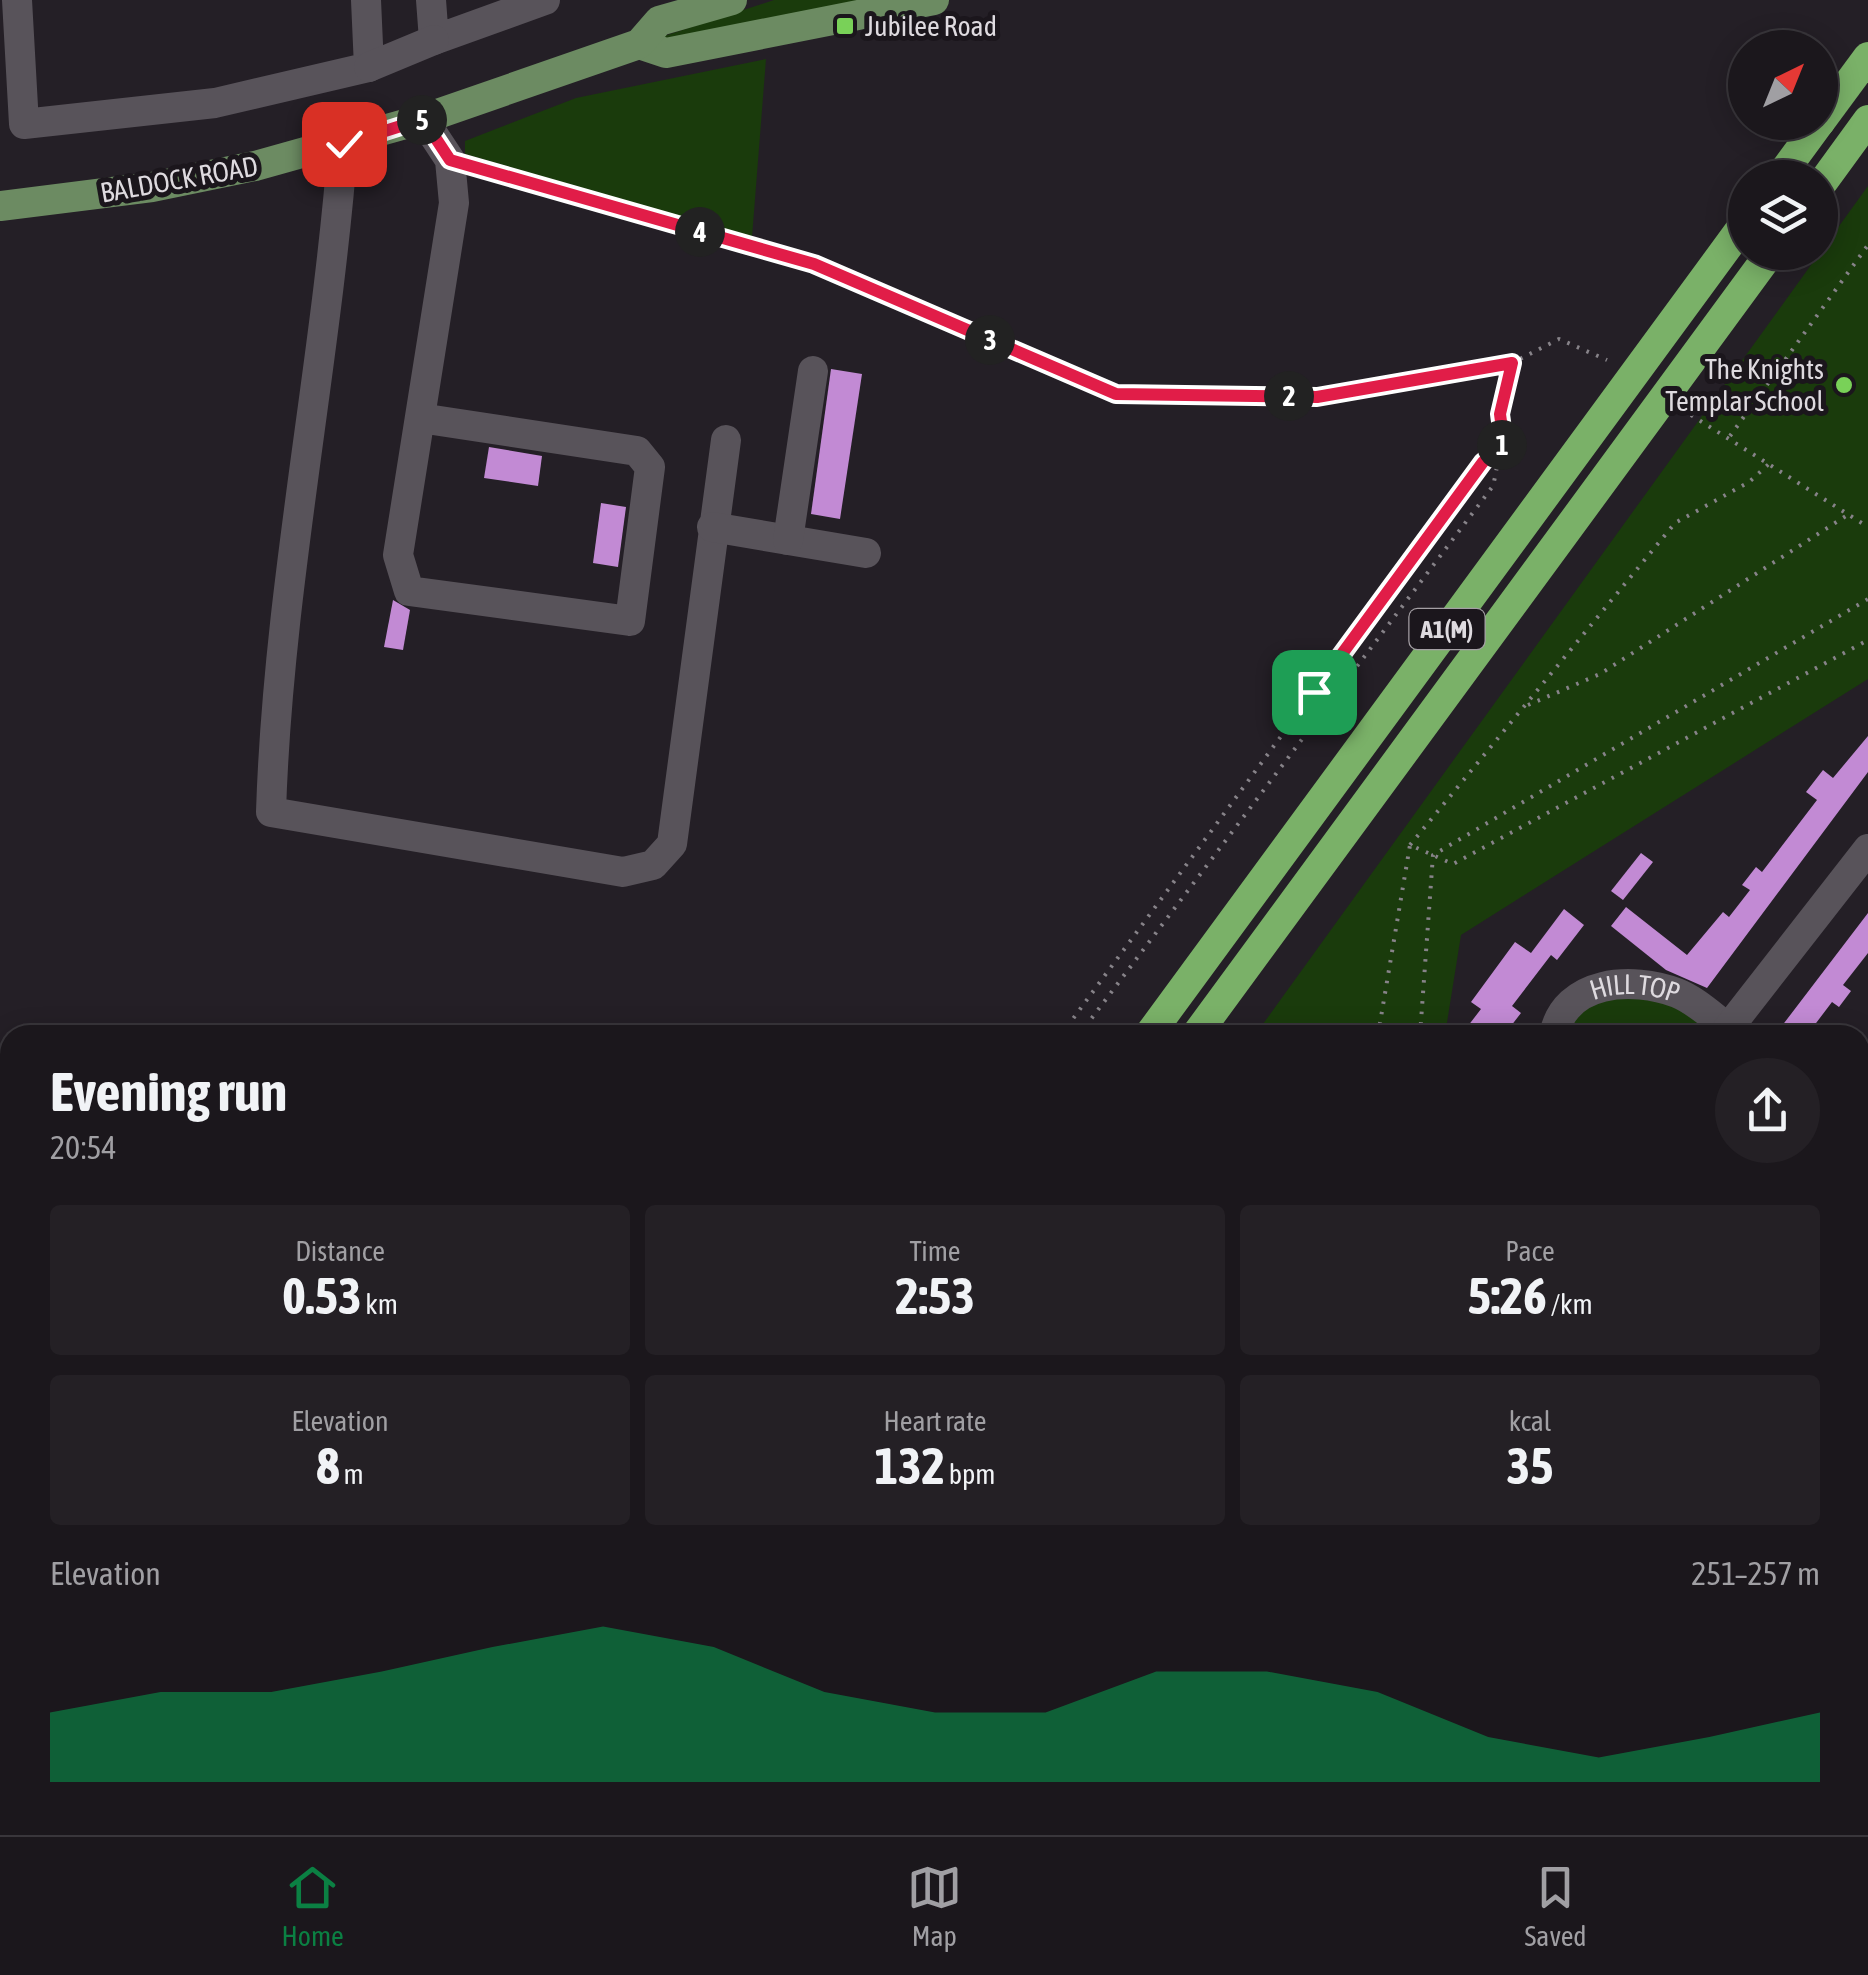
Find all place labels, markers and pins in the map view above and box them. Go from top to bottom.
place label: Jubilee Road [865,10,997,42]
marker: Jubilee Road [834,15,856,37]
pin: 5 [397,95,447,145]
pin [302,102,387,187]
pin: 4 [675,207,725,257]
pin: 3 [965,315,1015,365]
place label: The Knights Templar School [1665,353,1825,417]
pin: 2 [1264,371,1314,421]
marker: The Knights Templar School [1833,374,1855,396]
pin: 1 [1477,420,1527,470]
pin [1272,650,1357,735]

